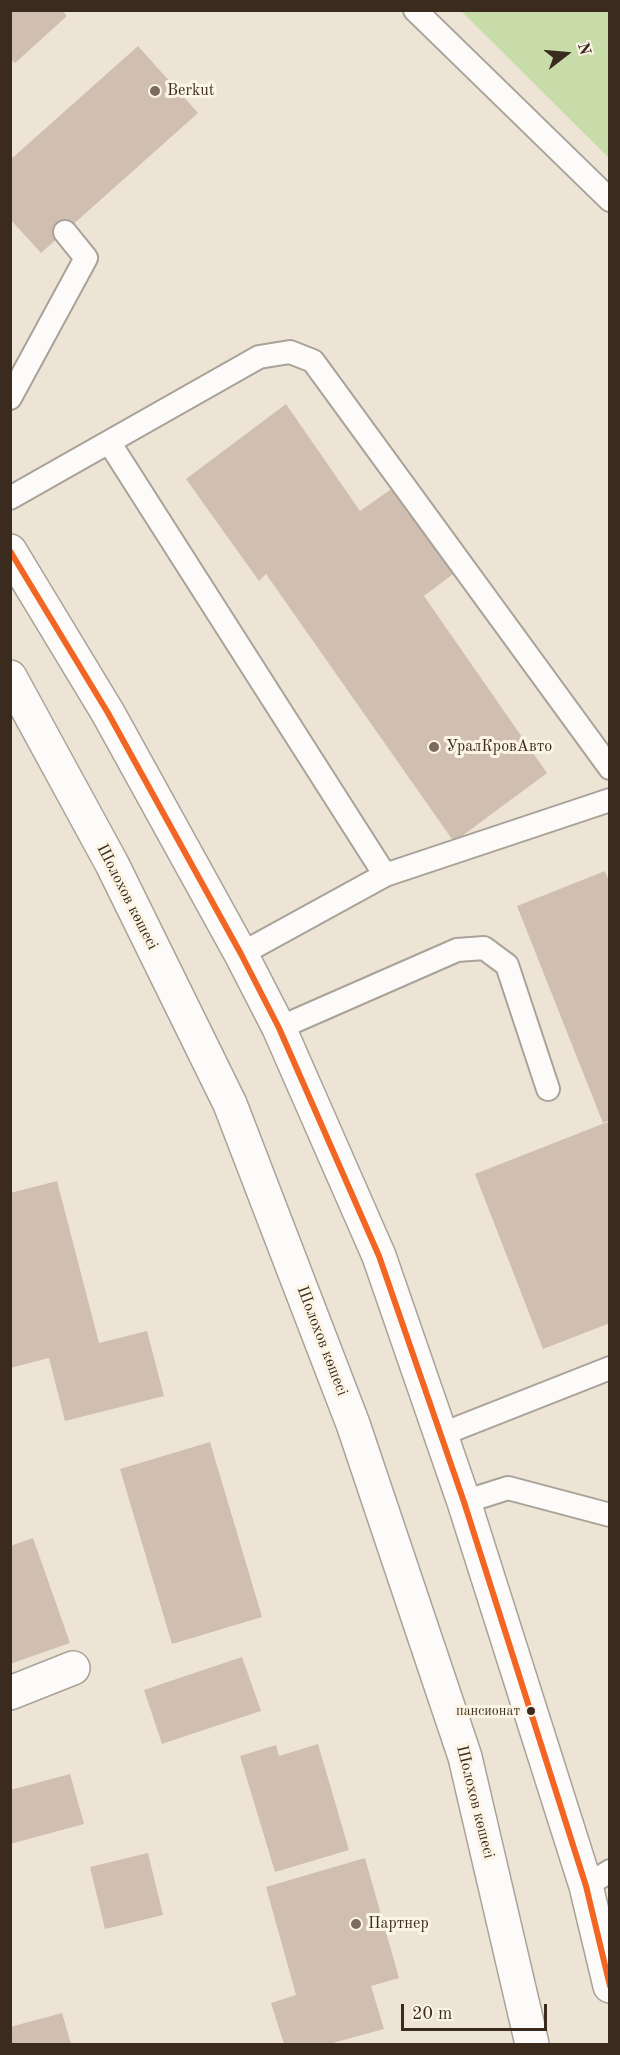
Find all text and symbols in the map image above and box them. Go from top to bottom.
north arrow [536,24,596,84]
text: N [574,41,593,57]
place label: Berkut [167,81,214,101]
marker: Berkut [148,84,162,98]
place label: УралКровАвто [446,737,552,757]
marker: УралКровАвто [427,740,441,754]
street label: Шолохов көшесі [92,841,162,953]
street label: Шолохов көшесі [292,1283,352,1399]
place label: пансионат [456,1703,520,1719]
marker: пансионат [525,1705,537,1717]
street label: Шолохов көшесі [452,1743,498,1861]
place label: Партнер [368,1914,429,1934]
marker: Партнер [349,1917,363,1931]
scale bar [404,1992,550,2030]
text: 20 m [412,2005,452,2023]

